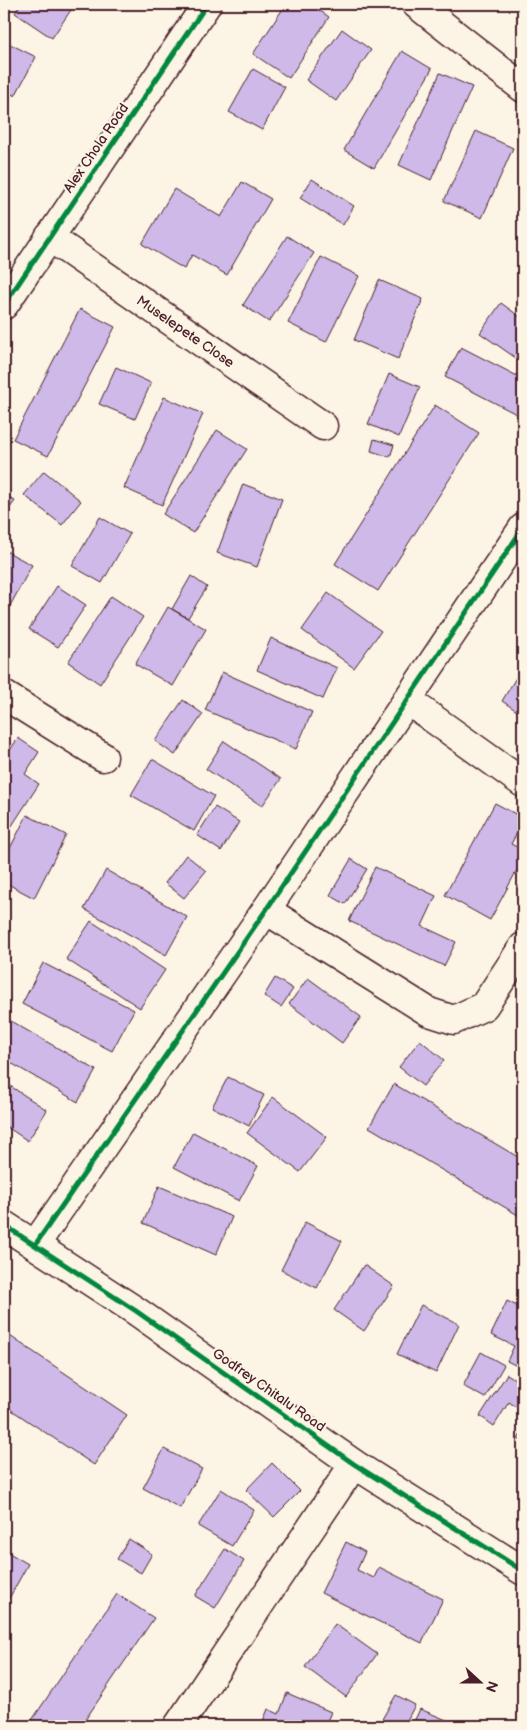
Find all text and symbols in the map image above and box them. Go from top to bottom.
street label: Alex Chola Road [60,100,132,196]
street label: Muselepete Close [133,292,238,371]
street label: Godfrey Chitalu Road [209,1345,329,1435]
north arrow [454,1658,504,1708]
text: N [482,1679,501,1694]

